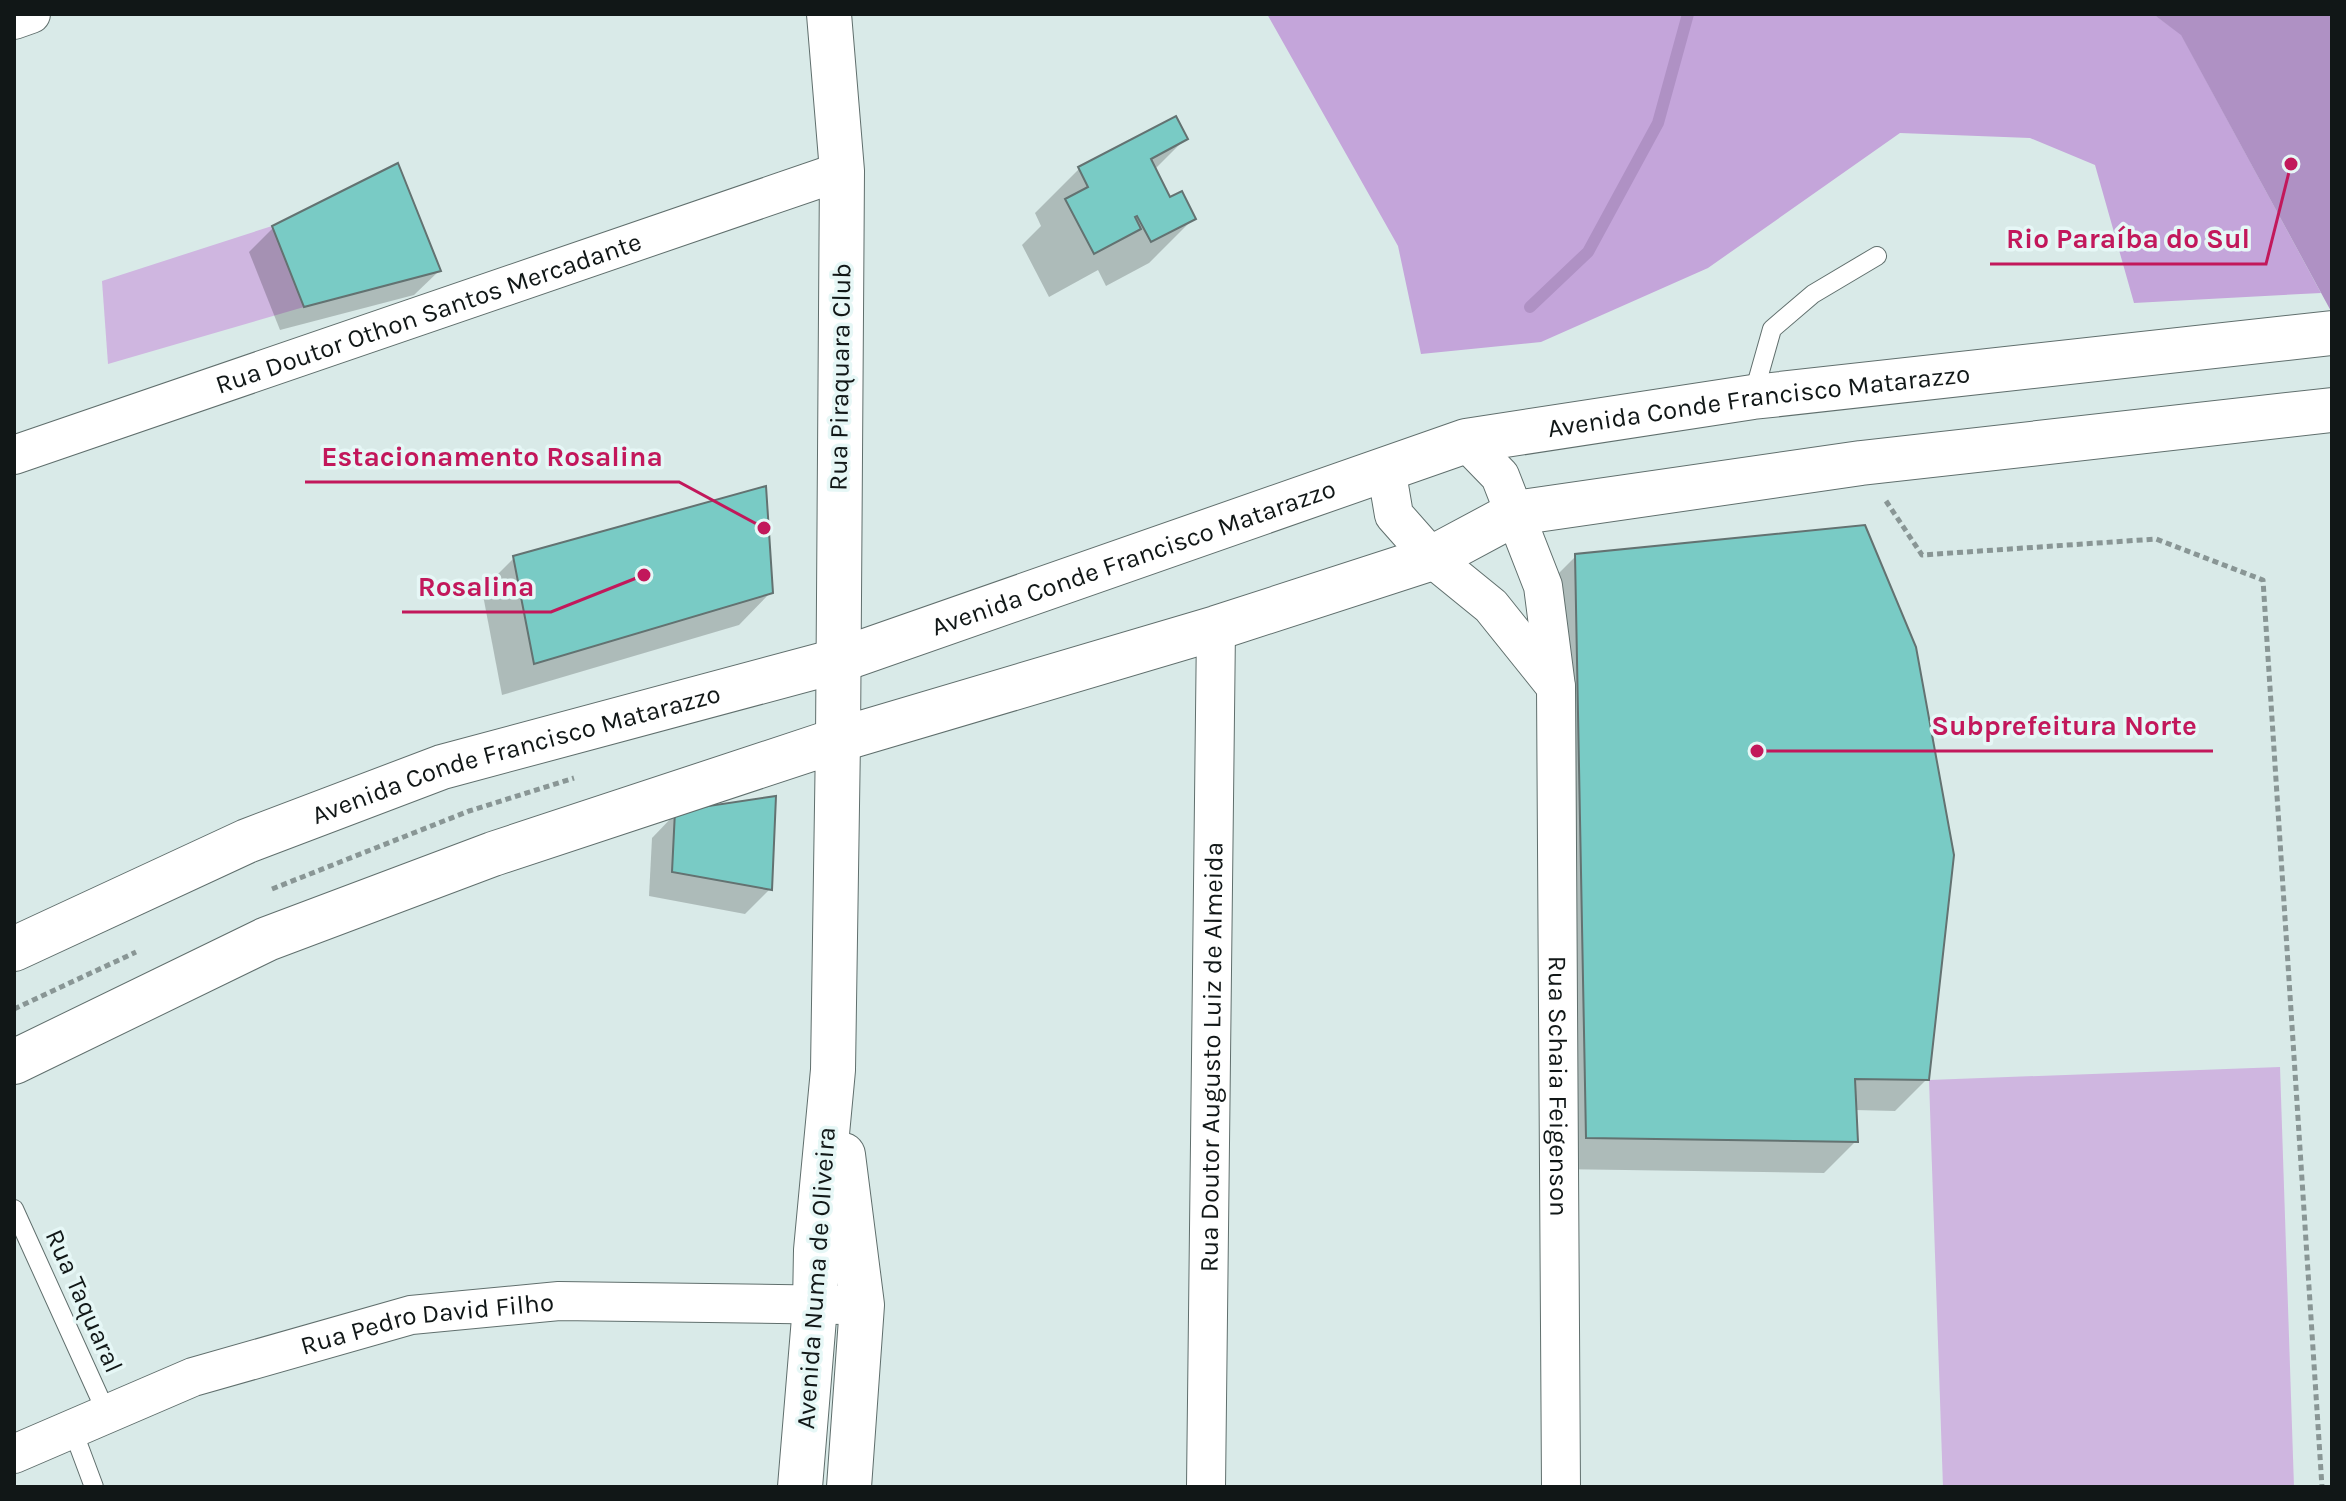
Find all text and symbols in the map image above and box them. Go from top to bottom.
callout: Rio Paraíba do Sul [1990,212,2266,264]
text: Rio Paraíba do Sul [2006,222,2250,255]
street label: Rua Doutor Othon Santos Mercadante [211,226,645,400]
street label: Rua Piraquara Club [823,263,857,491]
street label: Avenida Conde Francisco Matarazzo [1545,358,1972,444]
callout: Estacionamento Rosalina [305,430,679,482]
text: Estacionamento Rosalina [321,440,663,473]
street label: Avenida Conde Francisco Matarazzo [927,472,1340,642]
callout: Rosalina [402,560,551,612]
text: Rosalina [418,570,534,603]
street label: Avenida Conde Francisco Matarazzo [307,678,724,831]
callout: Subprefeitura Norte [1915,699,2213,751]
text: Subprefeitura Norte [1931,709,2197,742]
street label: Rua Doutor Augusto Luiz de Almeida [1193,842,1229,1272]
street label: Rua Schaia Feigenson [1542,956,1575,1217]
street label: Avenida Numa de Oliveira [790,1126,842,1430]
street label: Rua Taquaral [39,1225,129,1377]
street label: Rua Pedro David Filho [297,1286,555,1361]

